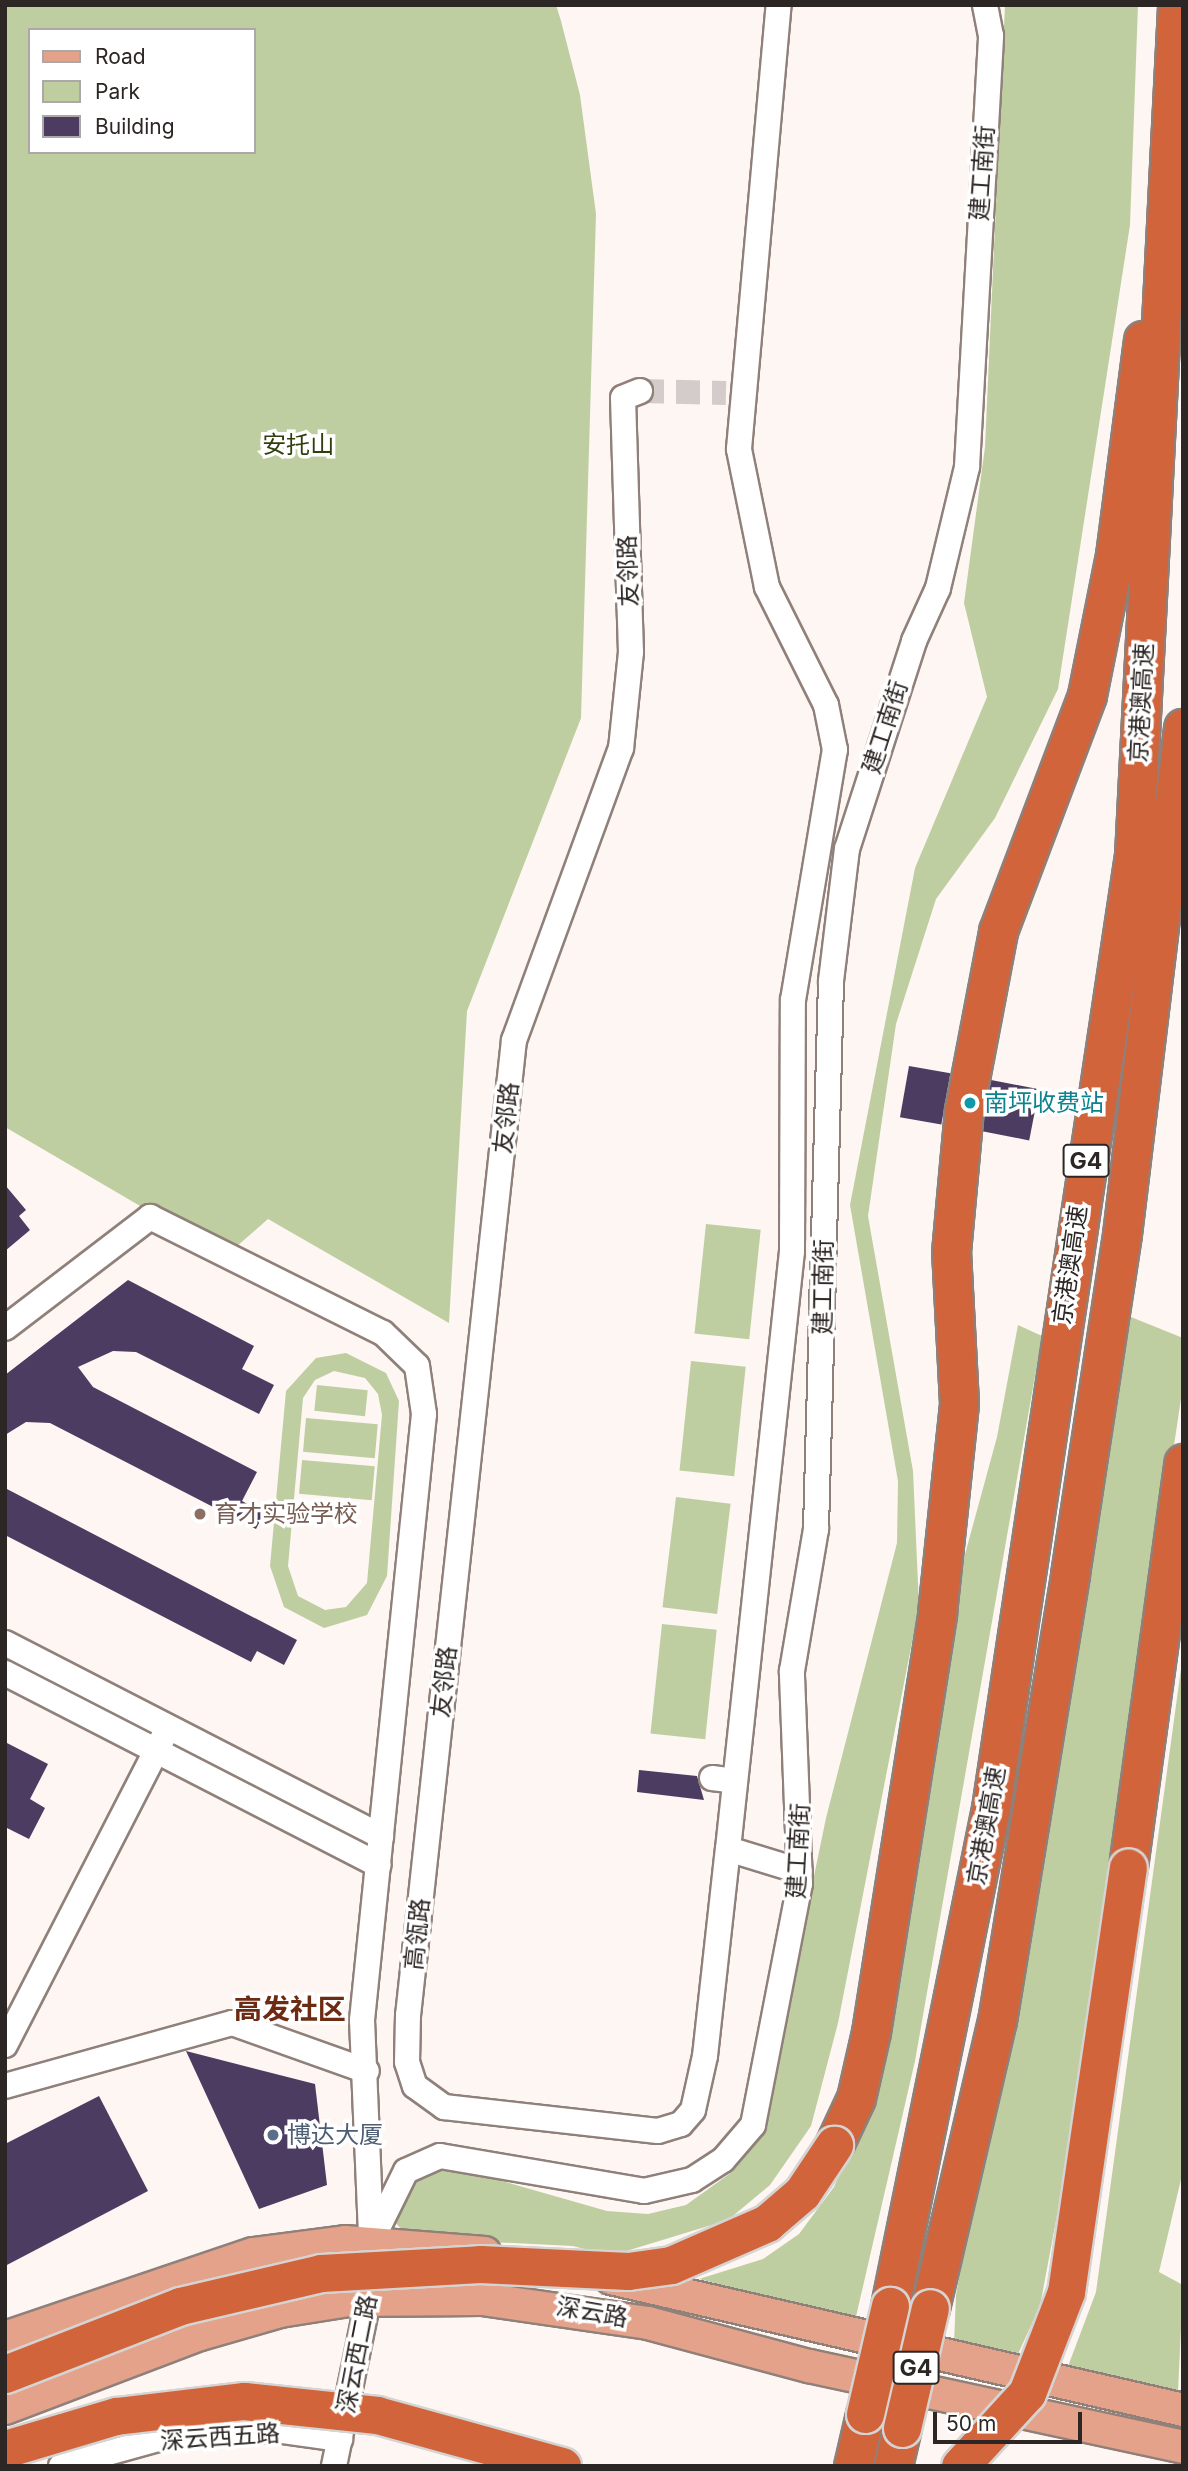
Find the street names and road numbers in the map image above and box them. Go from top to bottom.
street label: 建工南街 [964,124,1000,222]
street label: 友邻路 [612,535,644,607]
street label: 京港澳高速 [1123,642,1159,764]
street label: 建工南街 [856,677,914,777]
street label: 友邻路 [488,1081,524,1155]
road number: G4 [1062,1142,1110,1180]
street label: 京港澳高速 [1047,1204,1093,1326]
street label: 建工南街 [808,1239,838,1335]
street label: 友邻路 [426,1645,462,1719]
street label: 京港澳高速 [961,1764,1011,1888]
street label: 建工南街 [781,1802,815,1900]
street label: 高瓴路 [399,1897,435,1971]
street label: 深云西二路 [331,2292,383,2416]
street label: 深云路 [554,2292,630,2332]
road number: G4 [892,2348,940,2388]
street label: 深云西五路 [159,2418,281,2456]

